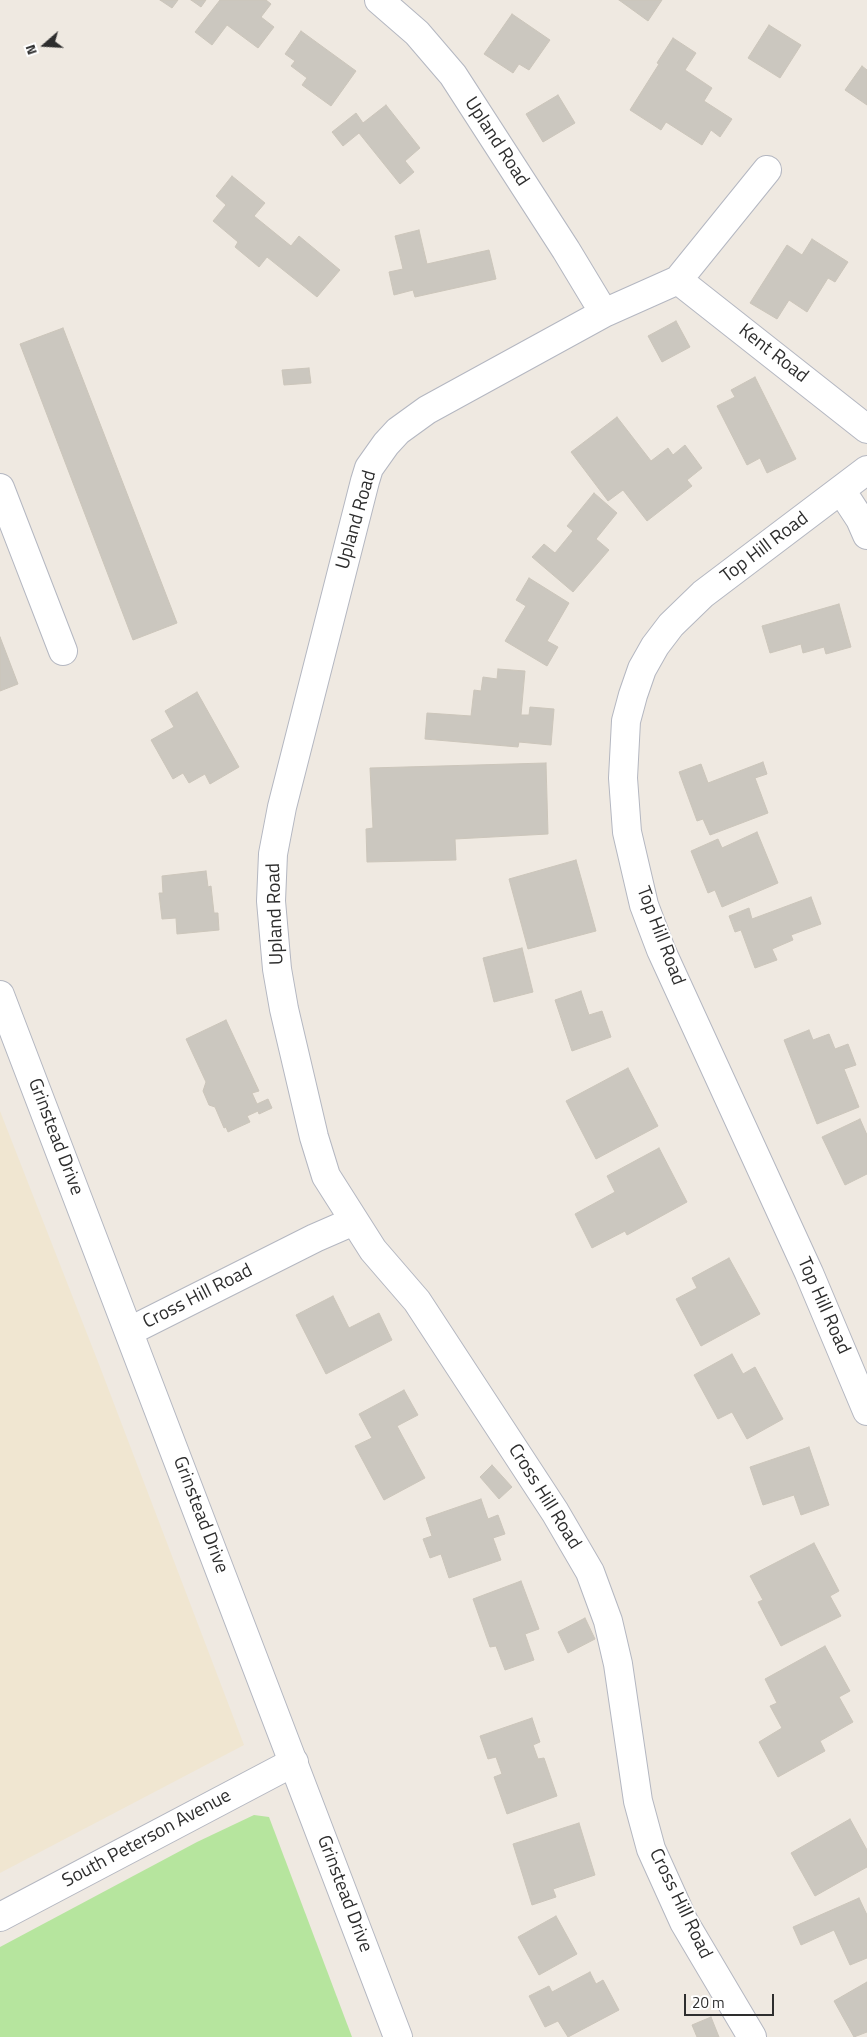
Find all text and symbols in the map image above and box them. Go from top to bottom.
north arrow [20,20,70,70]
text: N [19,42,42,58]
street label: Upland Road [459,93,533,191]
street label: Kent Road [734,320,812,388]
street label: Upland Road [332,468,382,572]
street label: Top Hill Road [717,508,813,588]
street label: Upland Road [263,863,289,965]
street label: Top Hill Road [631,884,689,988]
street label: Grinstead Drive [22,1075,88,1199]
street label: Top Hill Road [792,1254,854,1358]
street label: Cross Hill Road [140,1260,256,1334]
street label: Cross Hill Road [503,1440,585,1554]
street label: Grinstead Drive [167,1453,233,1577]
street label: South Peterson Avenue [59,1785,235,1893]
street label: Grinstead Drive [311,1832,377,1956]
street label: Cross Hill Road [644,1845,716,1963]
scale bar [687,1984,777,2016]
text: 20 m [692,1991,725,2014]

